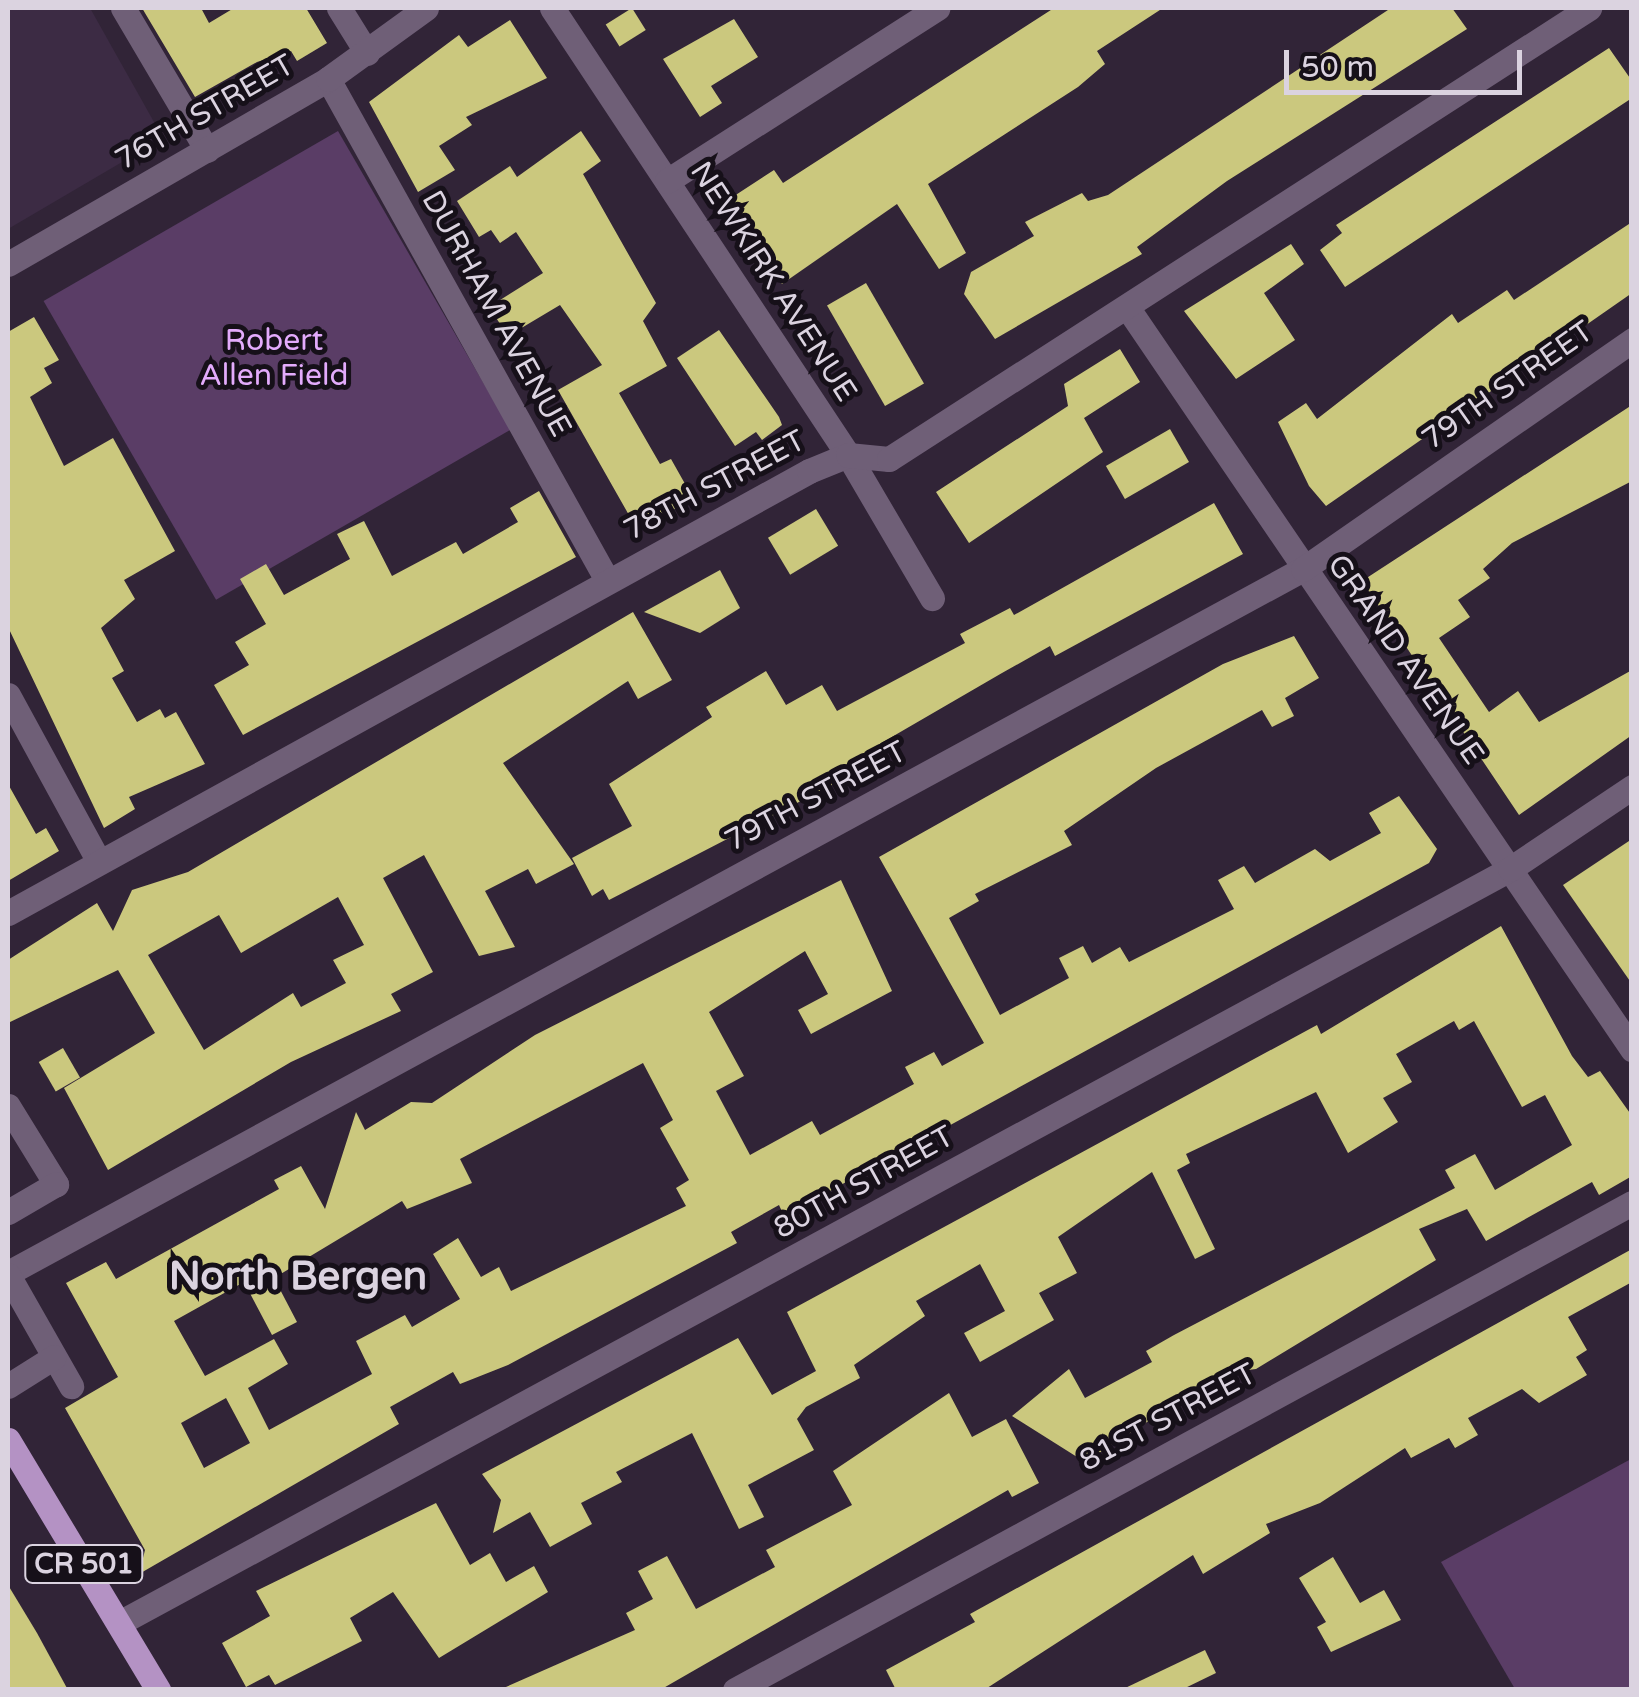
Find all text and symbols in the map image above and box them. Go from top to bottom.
scale bar [1289,30,1526,92]
street label: 76TH STREET [109,47,301,179]
text: 50 m [1301,49,1374,86]
street label: NEWKIRK AVENUE [682,155,864,409]
street label: DURHAM AVENUE [413,185,579,443]
street label: 79TH STREET [1416,314,1600,458]
park label: Robert Allen Field [200,323,348,394]
street label: 78TH STREET [618,423,812,549]
street label: GRAND AVENUE [1319,548,1491,772]
street label: 79TH STREET [719,734,913,860]
street label: 80TH STREET [768,1119,960,1247]
district label: North Bergen [169,1252,427,1300]
street label: 81ST STREET [1074,1356,1262,1480]
road number: CR 501 [24,1541,144,1587]

